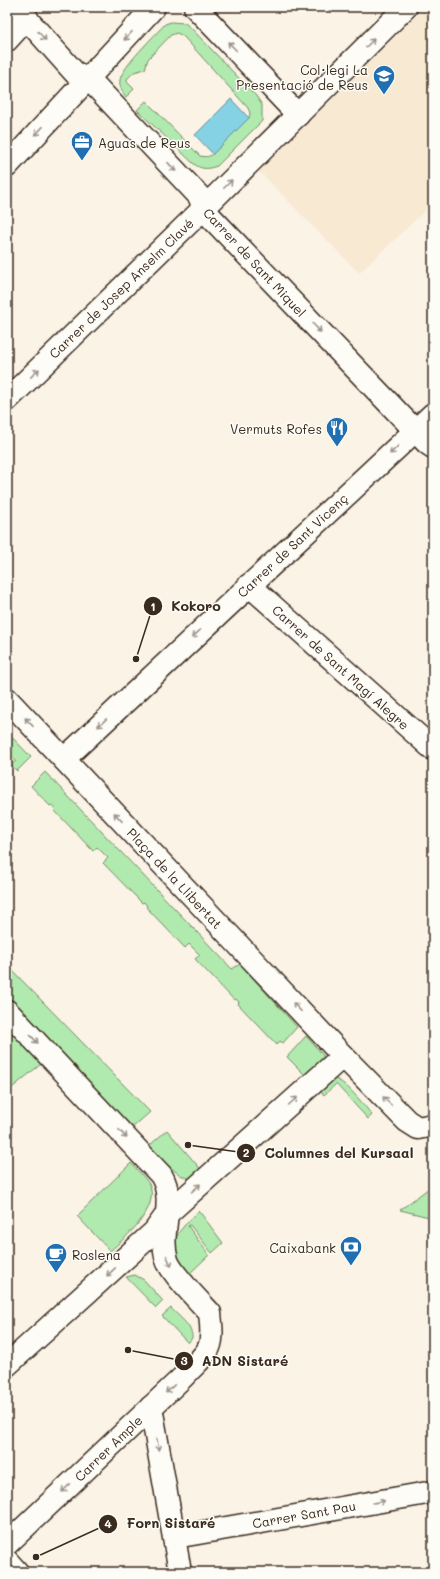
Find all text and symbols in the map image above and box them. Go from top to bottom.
one-way arrow [38,30,47,41]
one-way arrow [123,31,132,41]
one-way arrow [365,38,375,48]
one-way arrow [227,41,237,51]
place label: Col·legi La Presentació de Reus [236,61,368,93]
school or university icon: Col·legi La Presentació de Reus [371,63,397,96]
one-way arrow [34,126,44,136]
office icon: Aguas de Reus [69,129,95,162]
place label: Aguas de Reus [98,134,190,151]
one-way arrow [167,162,177,172]
one-way arrow [223,179,233,189]
street label: Carrer de Sant Miquel [200,204,310,320]
street label: Carrer de Josep Anselm Clavé [45,214,197,362]
one-way arrow [312,323,322,333]
one-way arrow [30,368,40,378]
restaurant icon: Vermuts Rofes [324,415,350,448]
place label: Vermuts Rofes [230,420,322,437]
one-way arrow [389,446,399,455]
street label: Carrer de Sant Vicenç [233,489,351,601]
callout: Kokoro [143,593,228,619]
text: Kokoro [171,596,221,615]
text: 1 [150,598,156,614]
street label: Carrer de Sant Magí Alegre [269,601,413,733]
one-way arrow [191,629,201,639]
one-way arrow [24,717,34,727]
one-way arrow [97,718,107,727]
one-way arrow [114,812,123,822]
street label: Plaça de la Llibertat [124,824,226,932]
one-way arrow [292,1002,302,1012]
one-way arrow [29,1034,38,1044]
one-way arrow [382,1096,392,1106]
one-way arrow [288,1097,298,1106]
one-way arrow [118,1129,127,1139]
callout: Columnes del Kursaal [236,1140,421,1166]
text: Columnes del Kursaal [265,1143,413,1162]
text: 2 [243,1144,250,1160]
one-way arrow [191,1183,201,1193]
bank icon: Caixabank [338,1234,364,1267]
place label: Caixabank [269,1239,336,1256]
cafe icon: Roslena [43,1241,69,1274]
place label: Roslena [72,1246,121,1263]
one-way arrow [165,1255,173,1267]
one-way arrow [106,1267,116,1277]
callout: ADN Sistaré [174,1348,296,1374]
text: ADN Sistaré [202,1351,288,1370]
text: 3 [180,1352,188,1368]
one-way arrow [165,1384,175,1394]
street label: Carrer Ample [70,1411,146,1485]
one-way arrow [154,1438,162,1451]
one-way arrow [61,1483,71,1493]
street label: Carrer Sant Pau [251,1497,357,1531]
one-way arrow [372,1497,385,1505]
callout: Forn Sistaré [98,1511,223,1537]
text: Forn Sistaré [127,1513,215,1532]
text: 4 [104,1515,112,1531]

